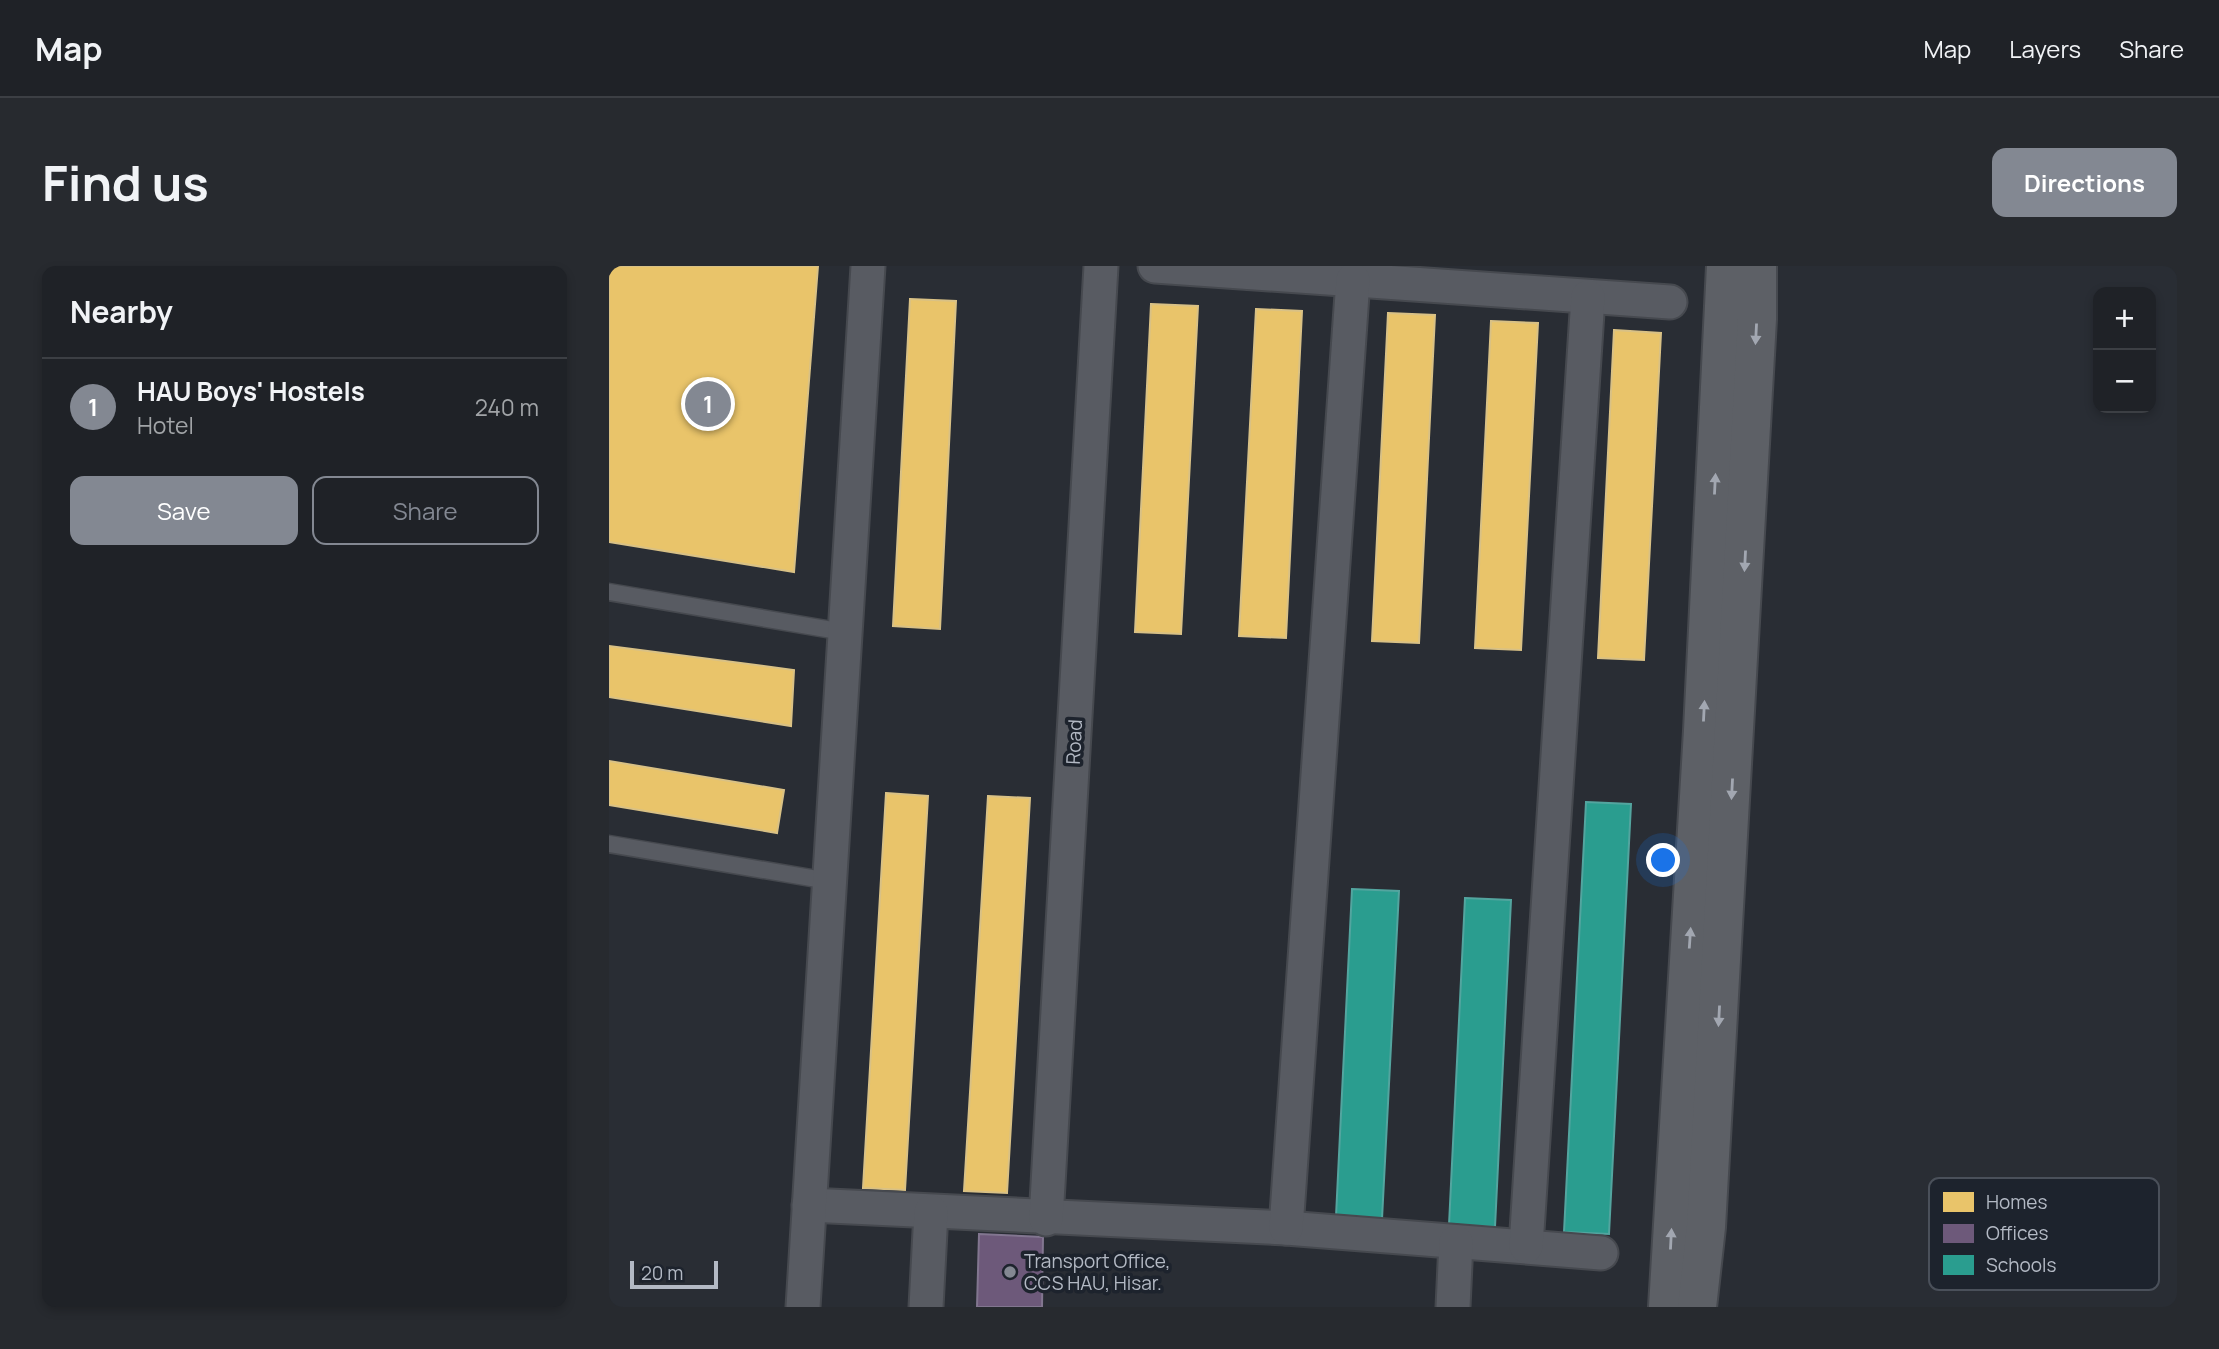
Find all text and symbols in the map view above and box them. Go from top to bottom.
text: Map [35,26,103,71]
text: Map [1924,32,1971,65]
text: Layers [2009,32,2081,65]
text: Share [2119,32,2184,65]
button: Directions [1992,148,2177,217]
text: Find us [42,149,209,216]
map controls [2093,287,2156,413]
button: + [2093,287,2156,350]
text: Nearby [70,291,173,332]
one-way arrow [1751,323,1762,345]
button: − [2093,350,2156,413]
text: HAU Boys' Hostels [137,373,365,409]
pin: 1 [685,378,731,430]
text: 1 [88,391,98,423]
text: 240 m [475,391,539,423]
text: Hotel [137,409,194,441]
one-way arrow [1710,473,1721,495]
button: Save [70,476,298,545]
button: Share [312,476,539,545]
one-way arrow [1739,551,1750,573]
one-way arrow [1698,700,1709,722]
street label: Road [1060,719,1088,765]
one-way arrow [1727,778,1738,800]
your location [1646,843,1680,877]
one-way arrow [1684,927,1695,949]
one-way arrow [1713,1005,1724,1027]
legend [1929,1178,2159,1290]
text: Homes [1986,1189,2047,1215]
text: Offices [1986,1220,2048,1246]
one-way arrow [1666,1228,1677,1250]
place label: Transport Office, CCS HAU, Hisar. [1024,1248,1170,1296]
text: Schools [1986,1252,2056,1278]
scale bar [630,1258,717,1290]
text: 20 m [641,1260,683,1286]
marker: Transport Office, CCS HAU, Hisar. [1002,1264,1018,1280]

